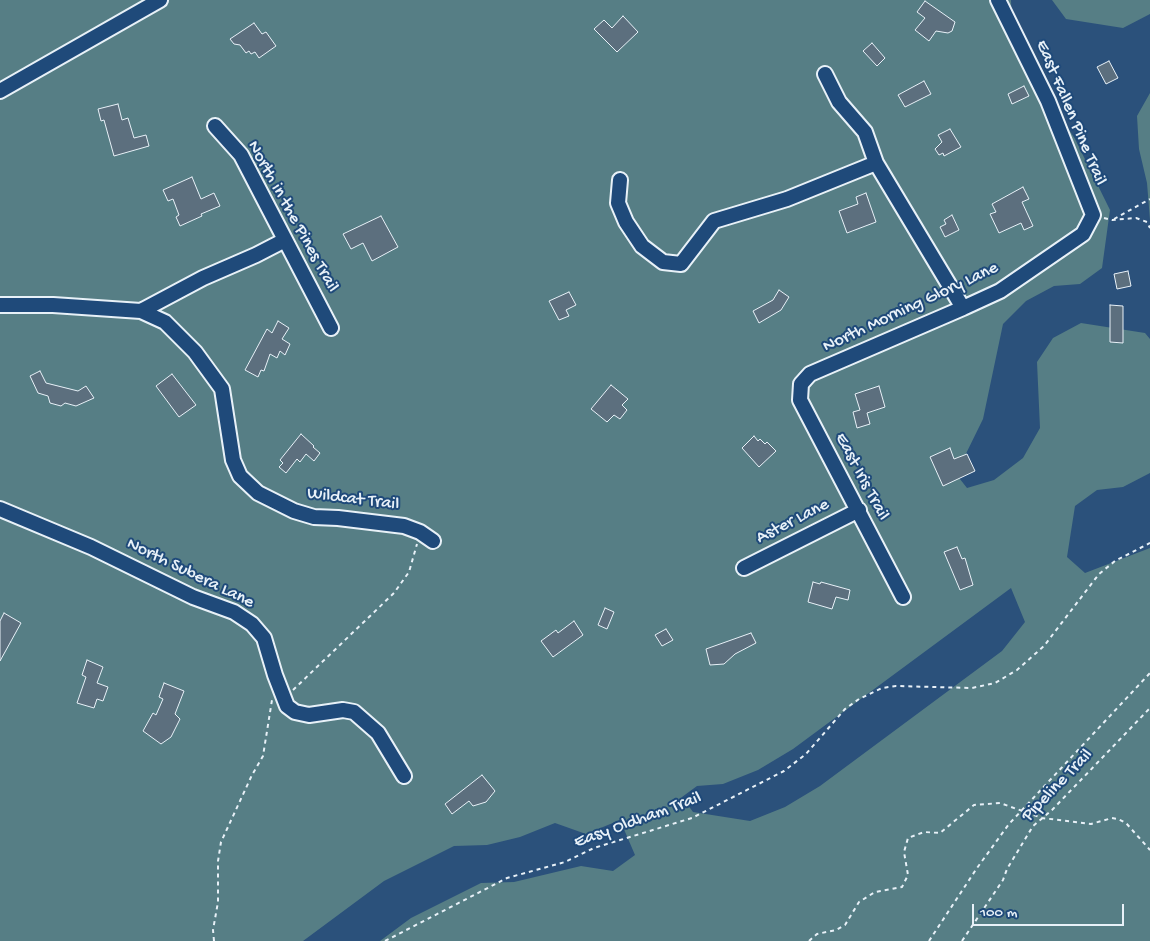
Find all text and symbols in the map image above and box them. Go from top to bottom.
street label: East Fallen Pine Trail [1030,37,1110,189]
street label: North in the Pines Trail [241,138,343,296]
street label: North Morning Glory Lane [820,258,1002,358]
street label: East Iris Trail [829,430,893,524]
street label: Wildcat Trail [306,484,400,516]
street label: Aster Lane [753,494,833,550]
street label: North Subera Lane [123,534,257,614]
street label: Pipeline Trail [1018,745,1098,827]
street label: Easy Oldham Trail [571,788,705,854]
scale bar [975,894,1128,926]
text: 100 m [980,904,1017,922]

